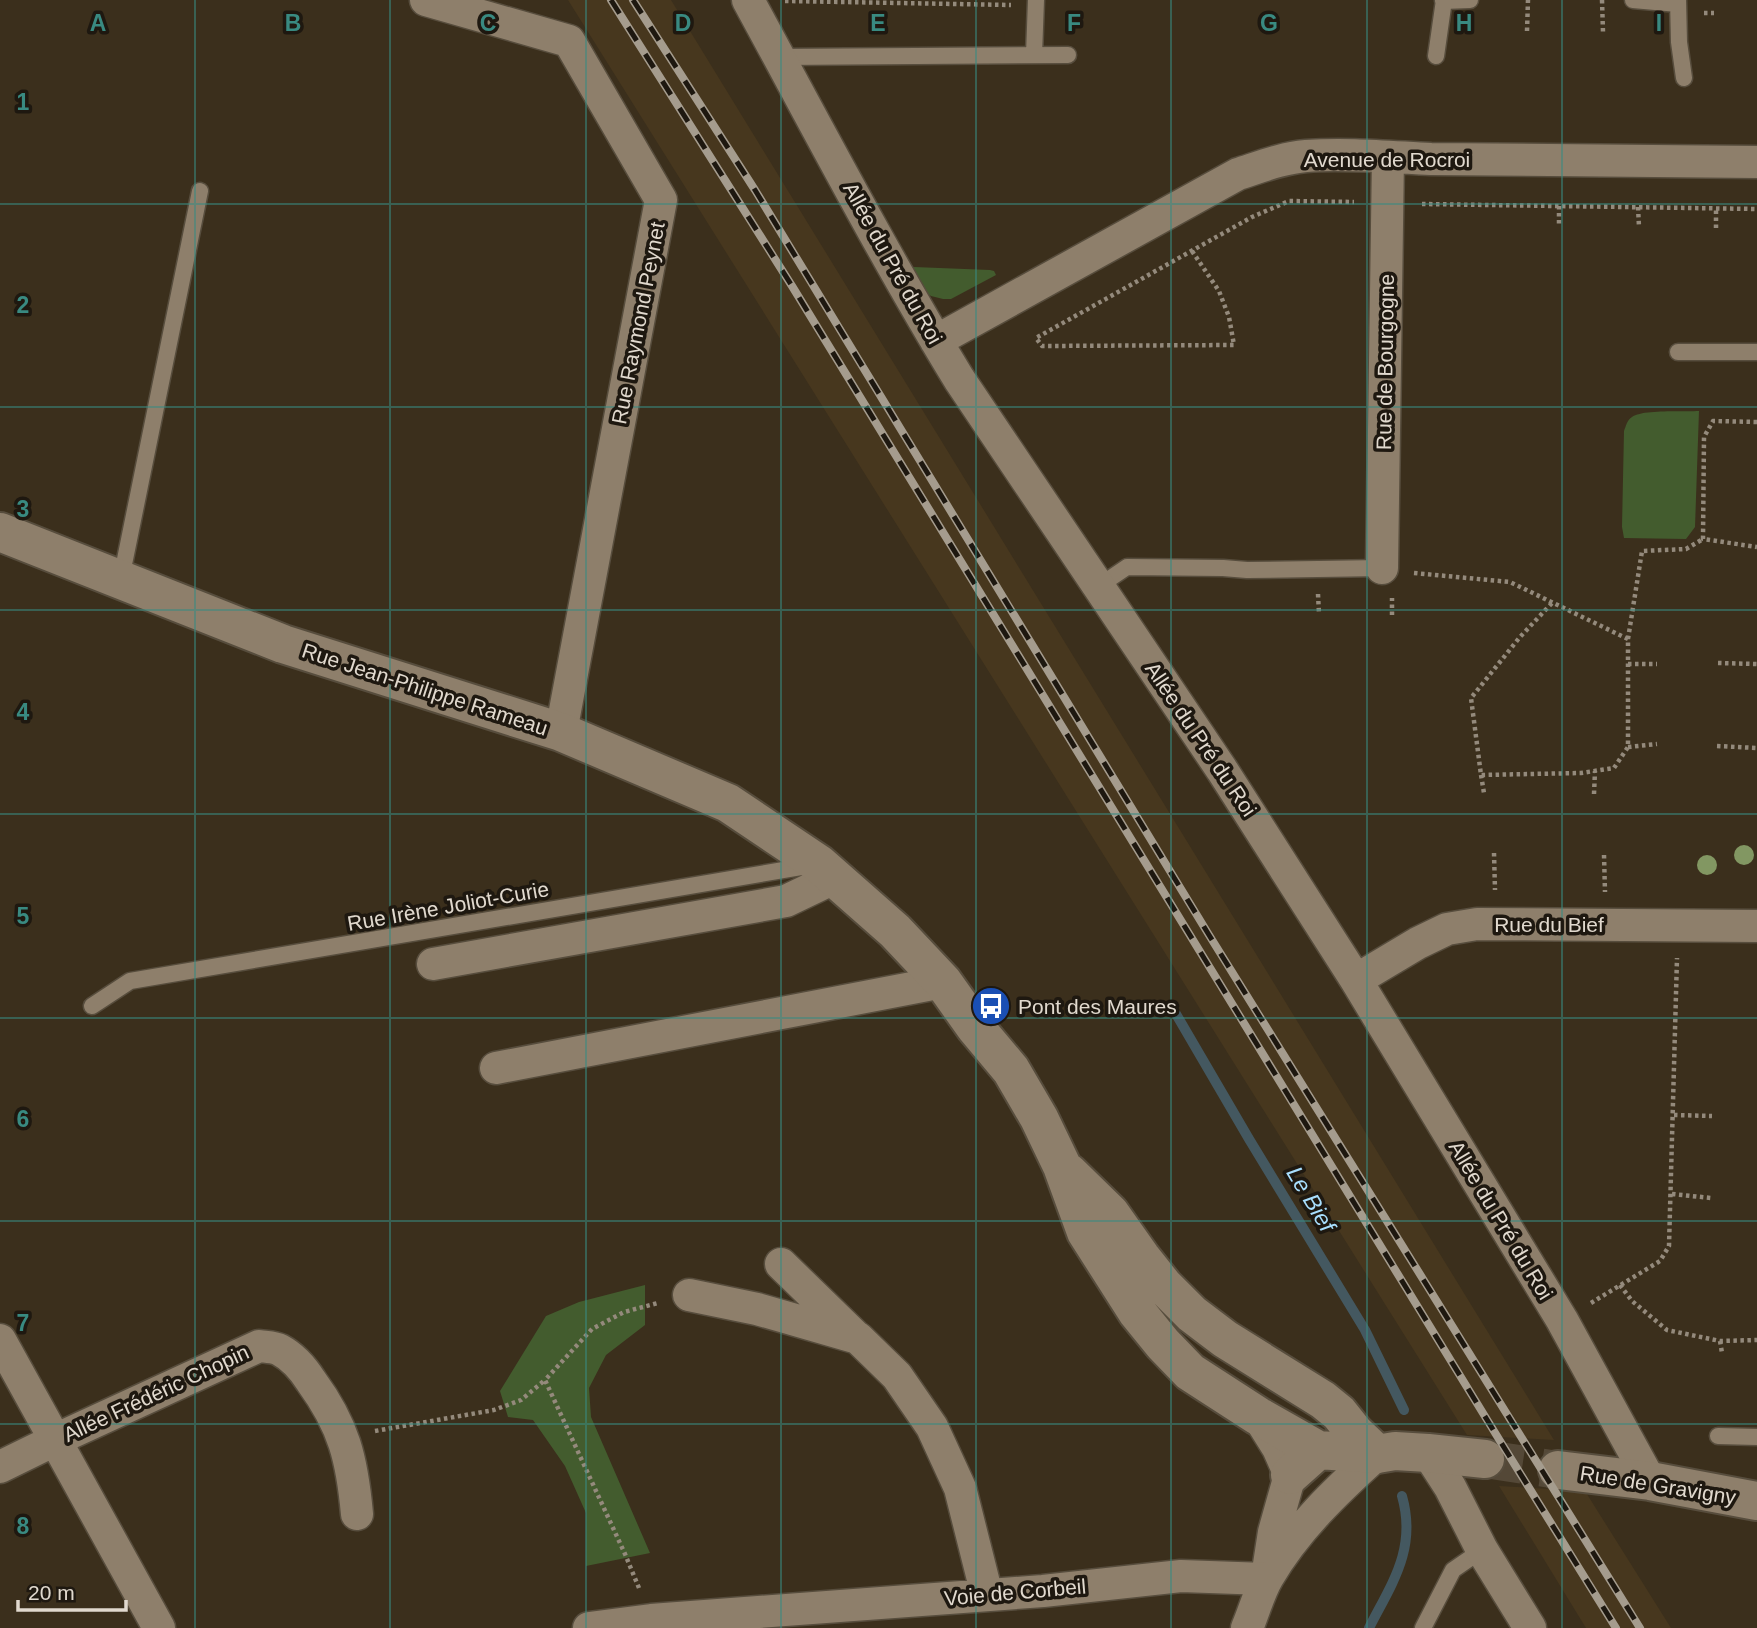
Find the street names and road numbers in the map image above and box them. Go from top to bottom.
street label: Avenue de Rocroi [1304,148,1470,171]
street label: Allée du Pré du Roi [839,178,947,348]
street label: Rue Raymond Peynet [607,220,669,426]
street label: Rue de Bourgogne [1372,274,1398,450]
street label: Rue Jean-Philippe Rameau [299,638,551,740]
street label: Allée du Pré du Roi [1141,658,1261,820]
street label: Rue Irène Joliot-Curie [345,877,551,935]
street label: Rue du Bief [1494,913,1604,936]
street label: Allée du Pré du Roi [1445,1137,1557,1303]
street label: Allée Frédéric Chopin [60,1340,252,1446]
street label: Rue de Gravigny [1578,1461,1738,1509]
street label: Voie de Corbeil [943,1574,1087,1610]

